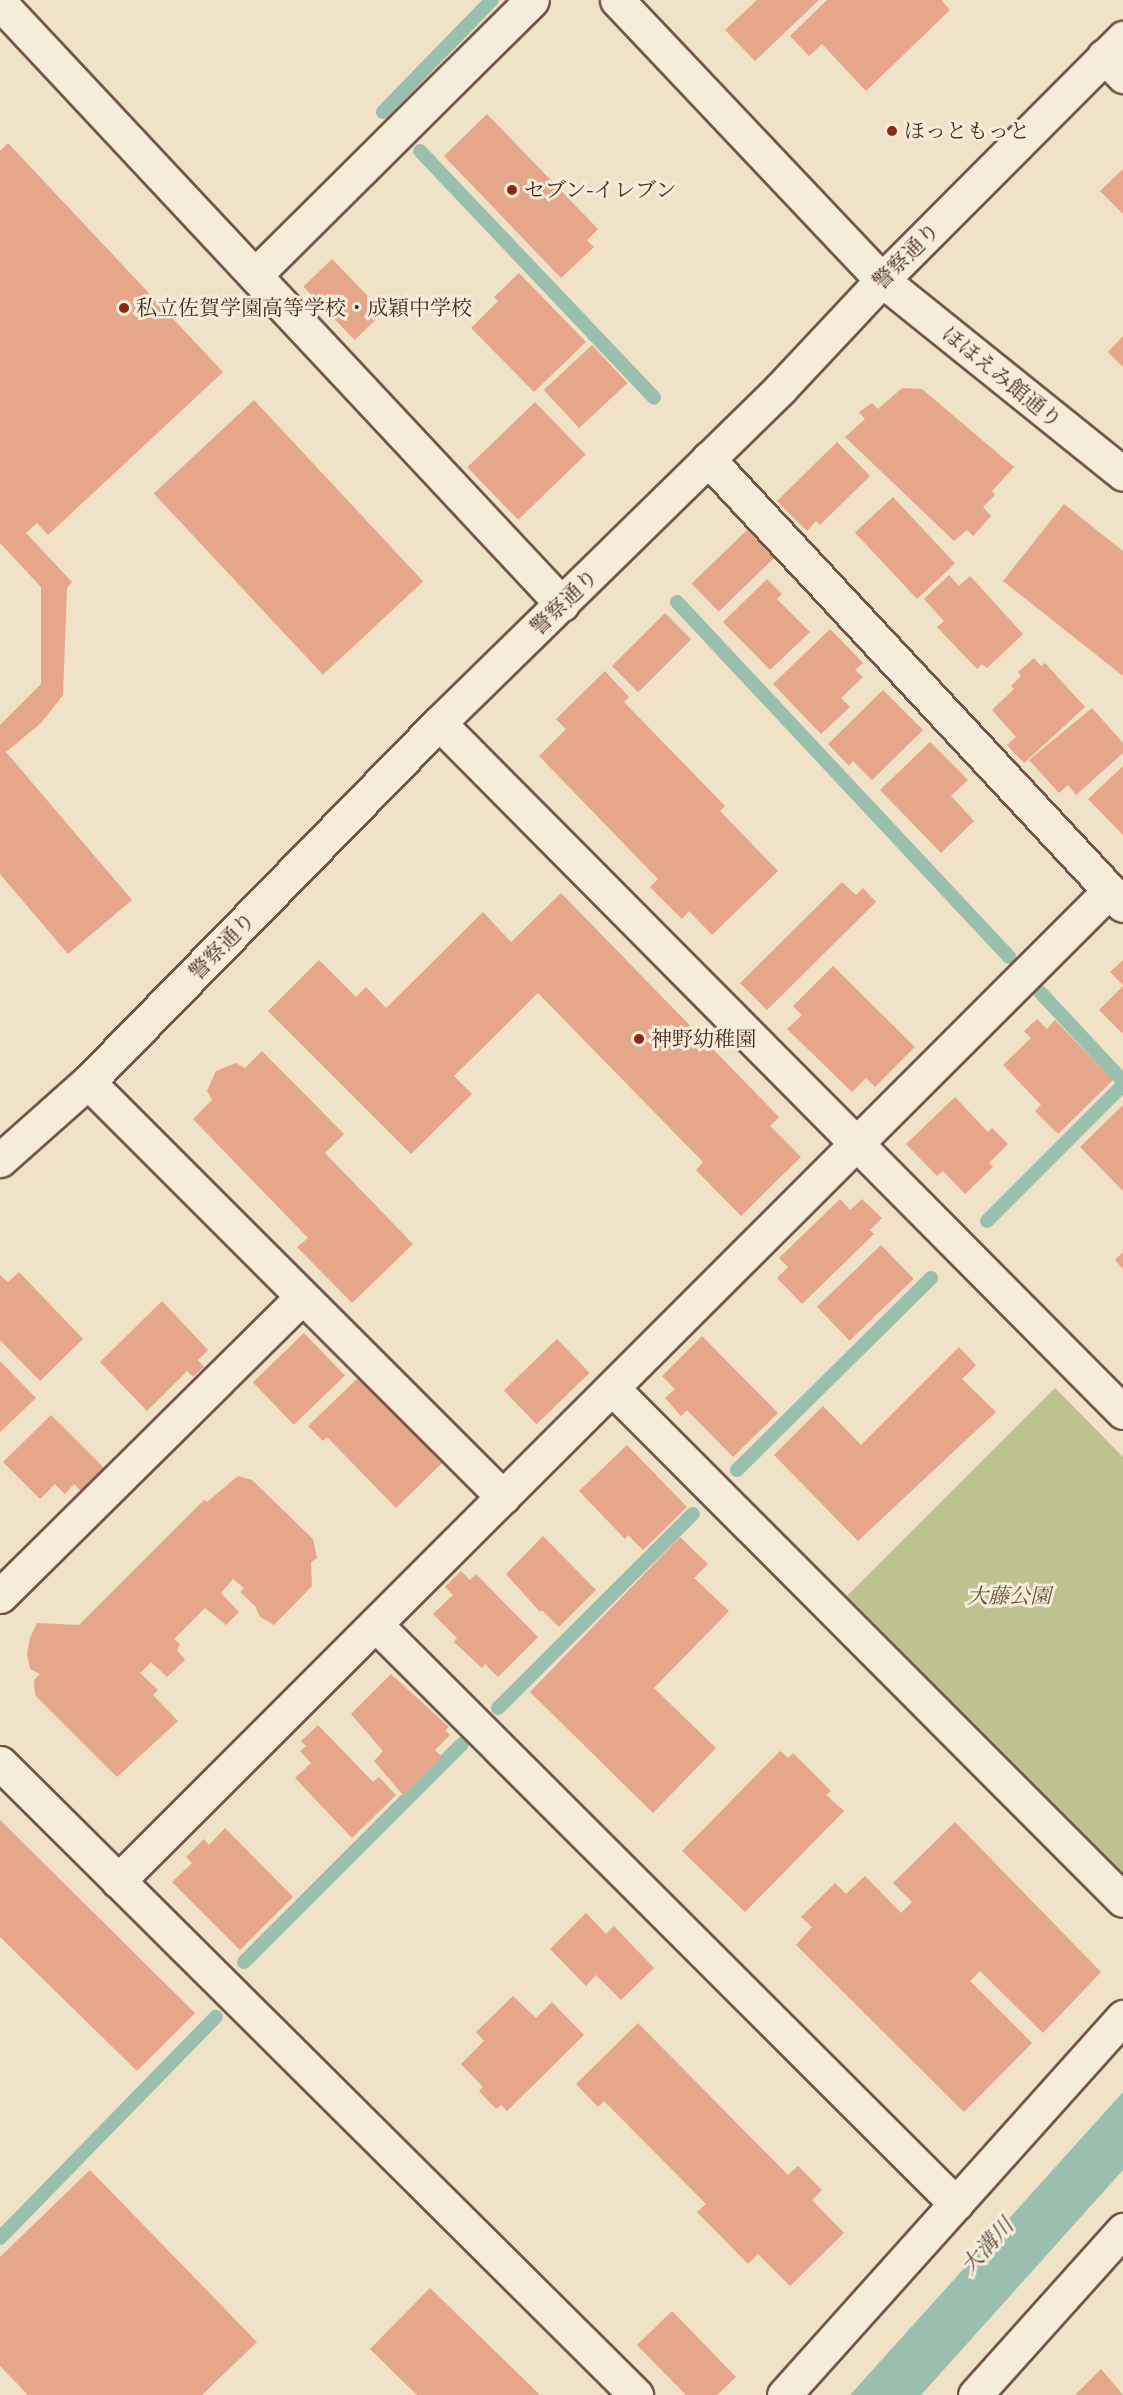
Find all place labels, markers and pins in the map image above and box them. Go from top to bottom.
place label: ほっともっと [904,118,1030,144]
marker: ほっともっと [885,124,899,138]
place label: セブン-イレブン [524,177,678,203]
marker: セブン-イレブン [505,183,519,197]
place label: 私立佐賀学園高等学校・成穎中学校 [136,295,472,321]
marker: 私立佐賀学園高等学校・成穎中学校 [117,301,131,315]
place label: 神野幼稚園 [651,1026,756,1052]
marker: 神野幼稚園 [632,1032,646,1046]

